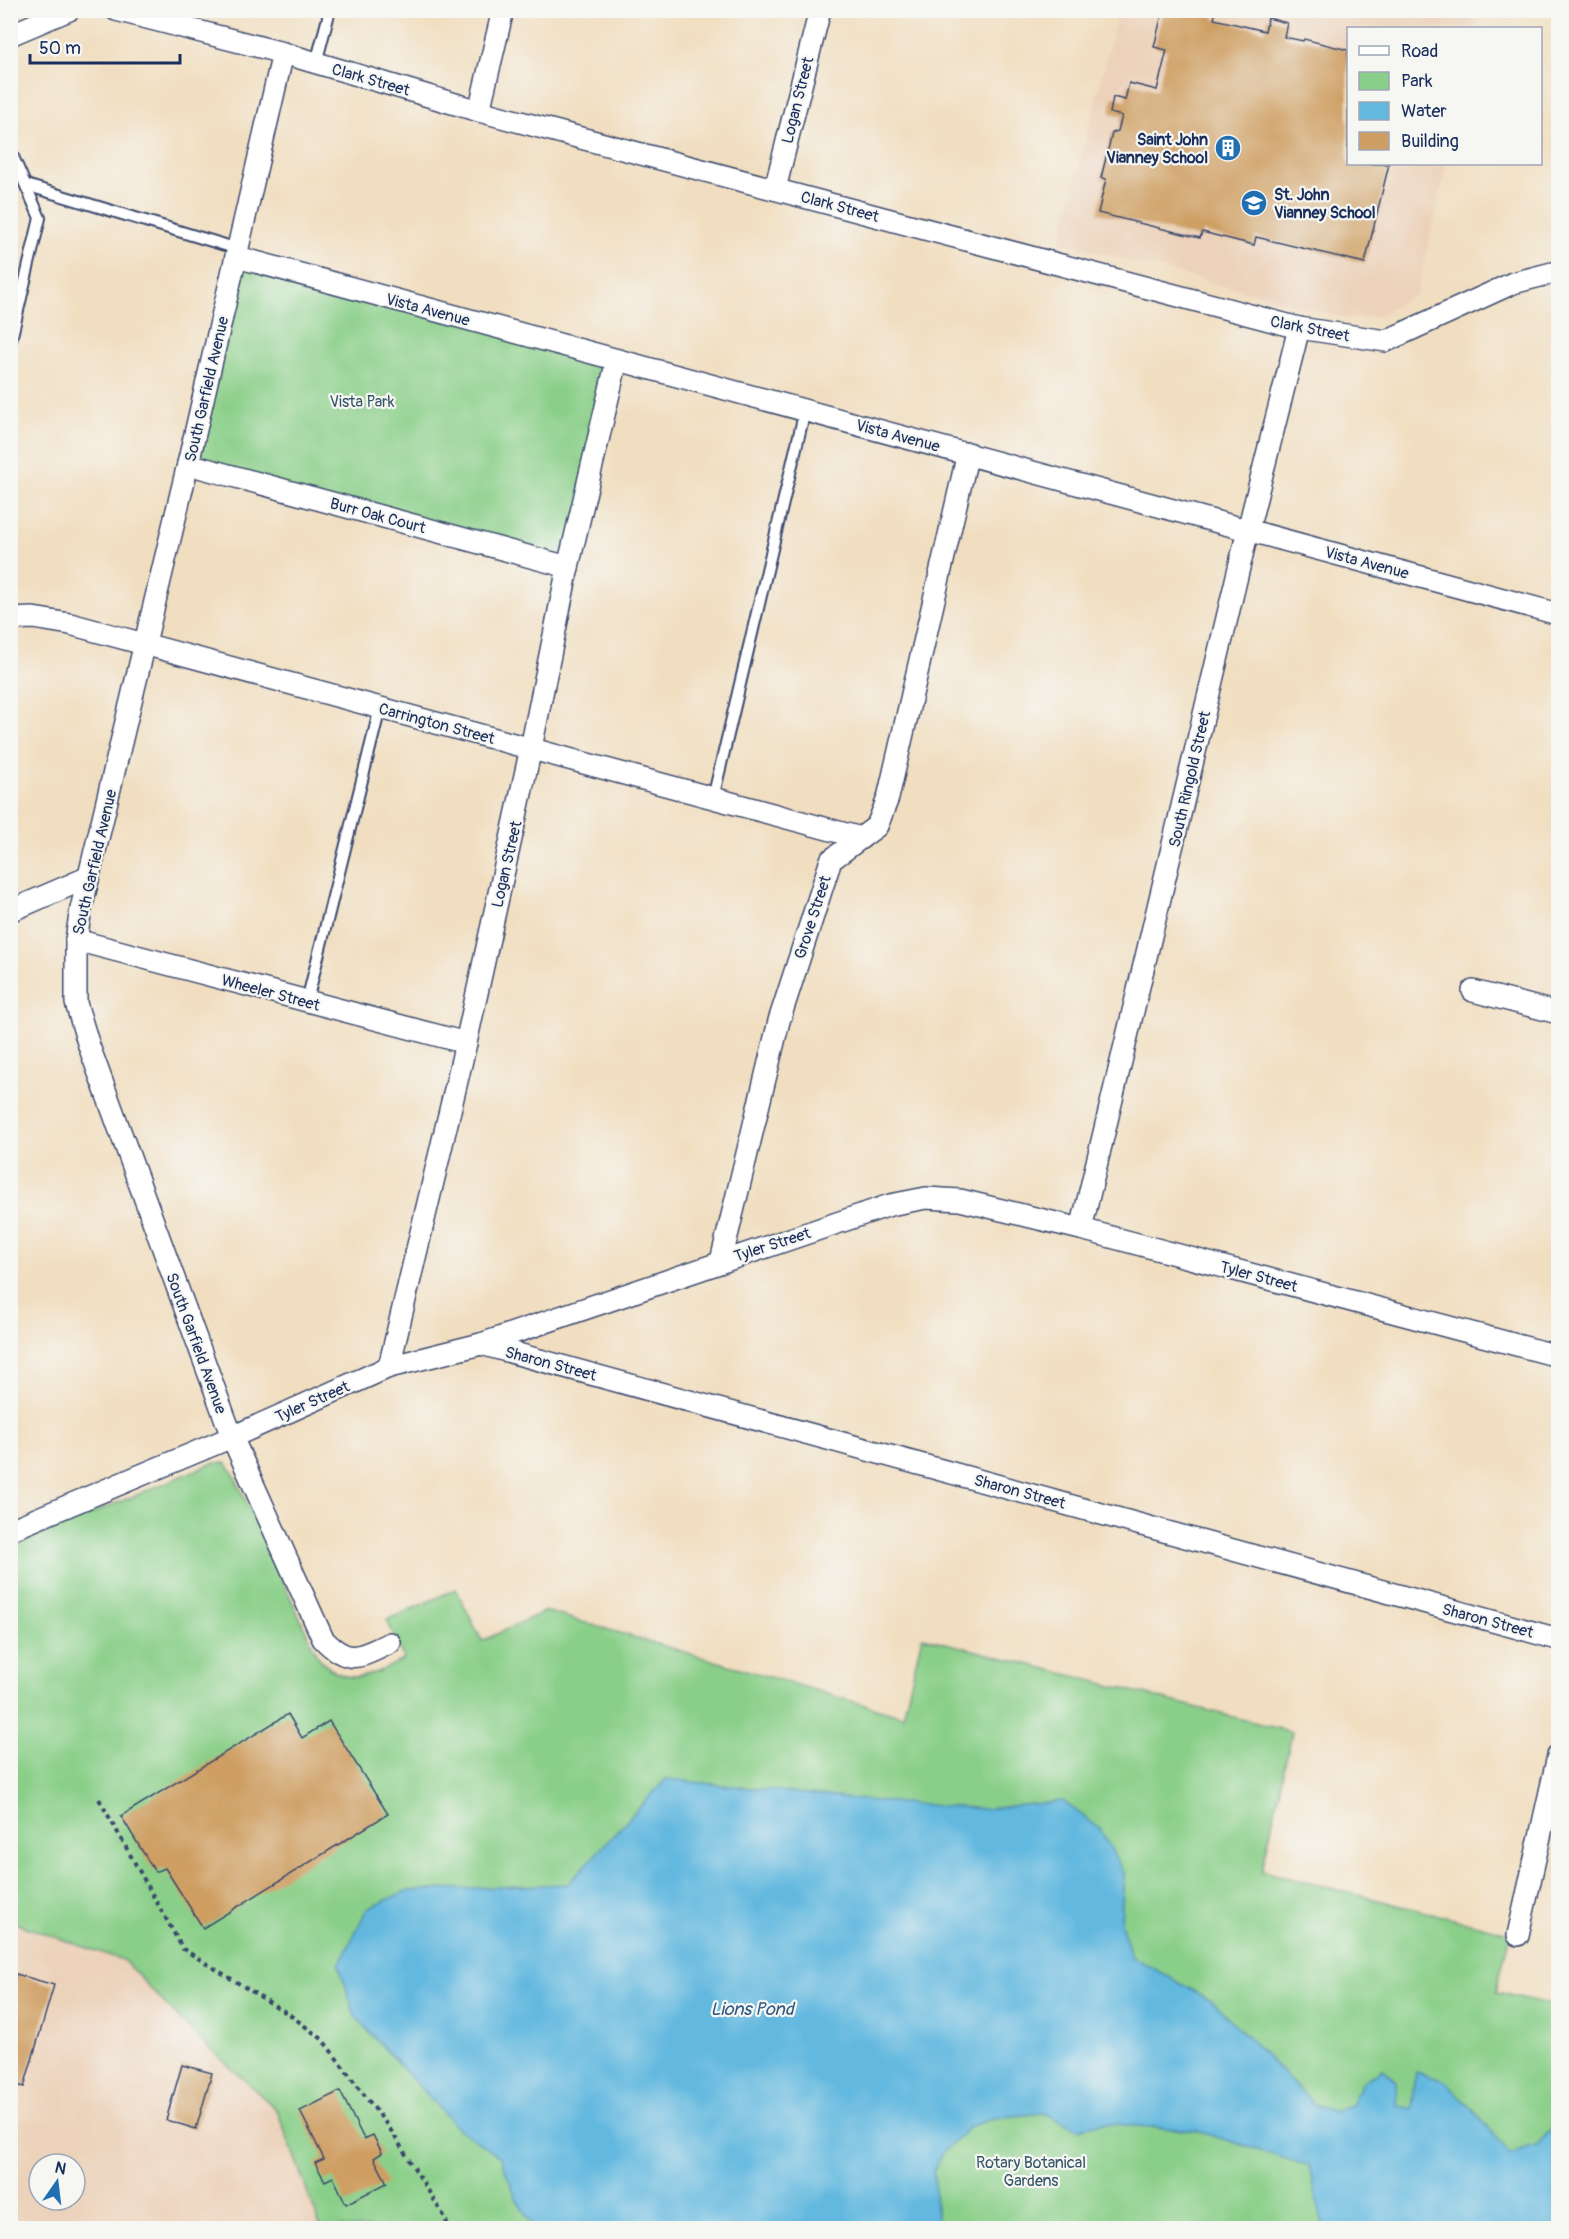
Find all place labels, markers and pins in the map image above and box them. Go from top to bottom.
place label: Saint John Vianney School [1106,130,1208,168]
building icon: Saint John Vianney School [1213,133,1243,163]
place label: St. John Vianney School [1274,185,1376,223]
school or university icon: St. John Vianney School [1239,188,1269,218]

